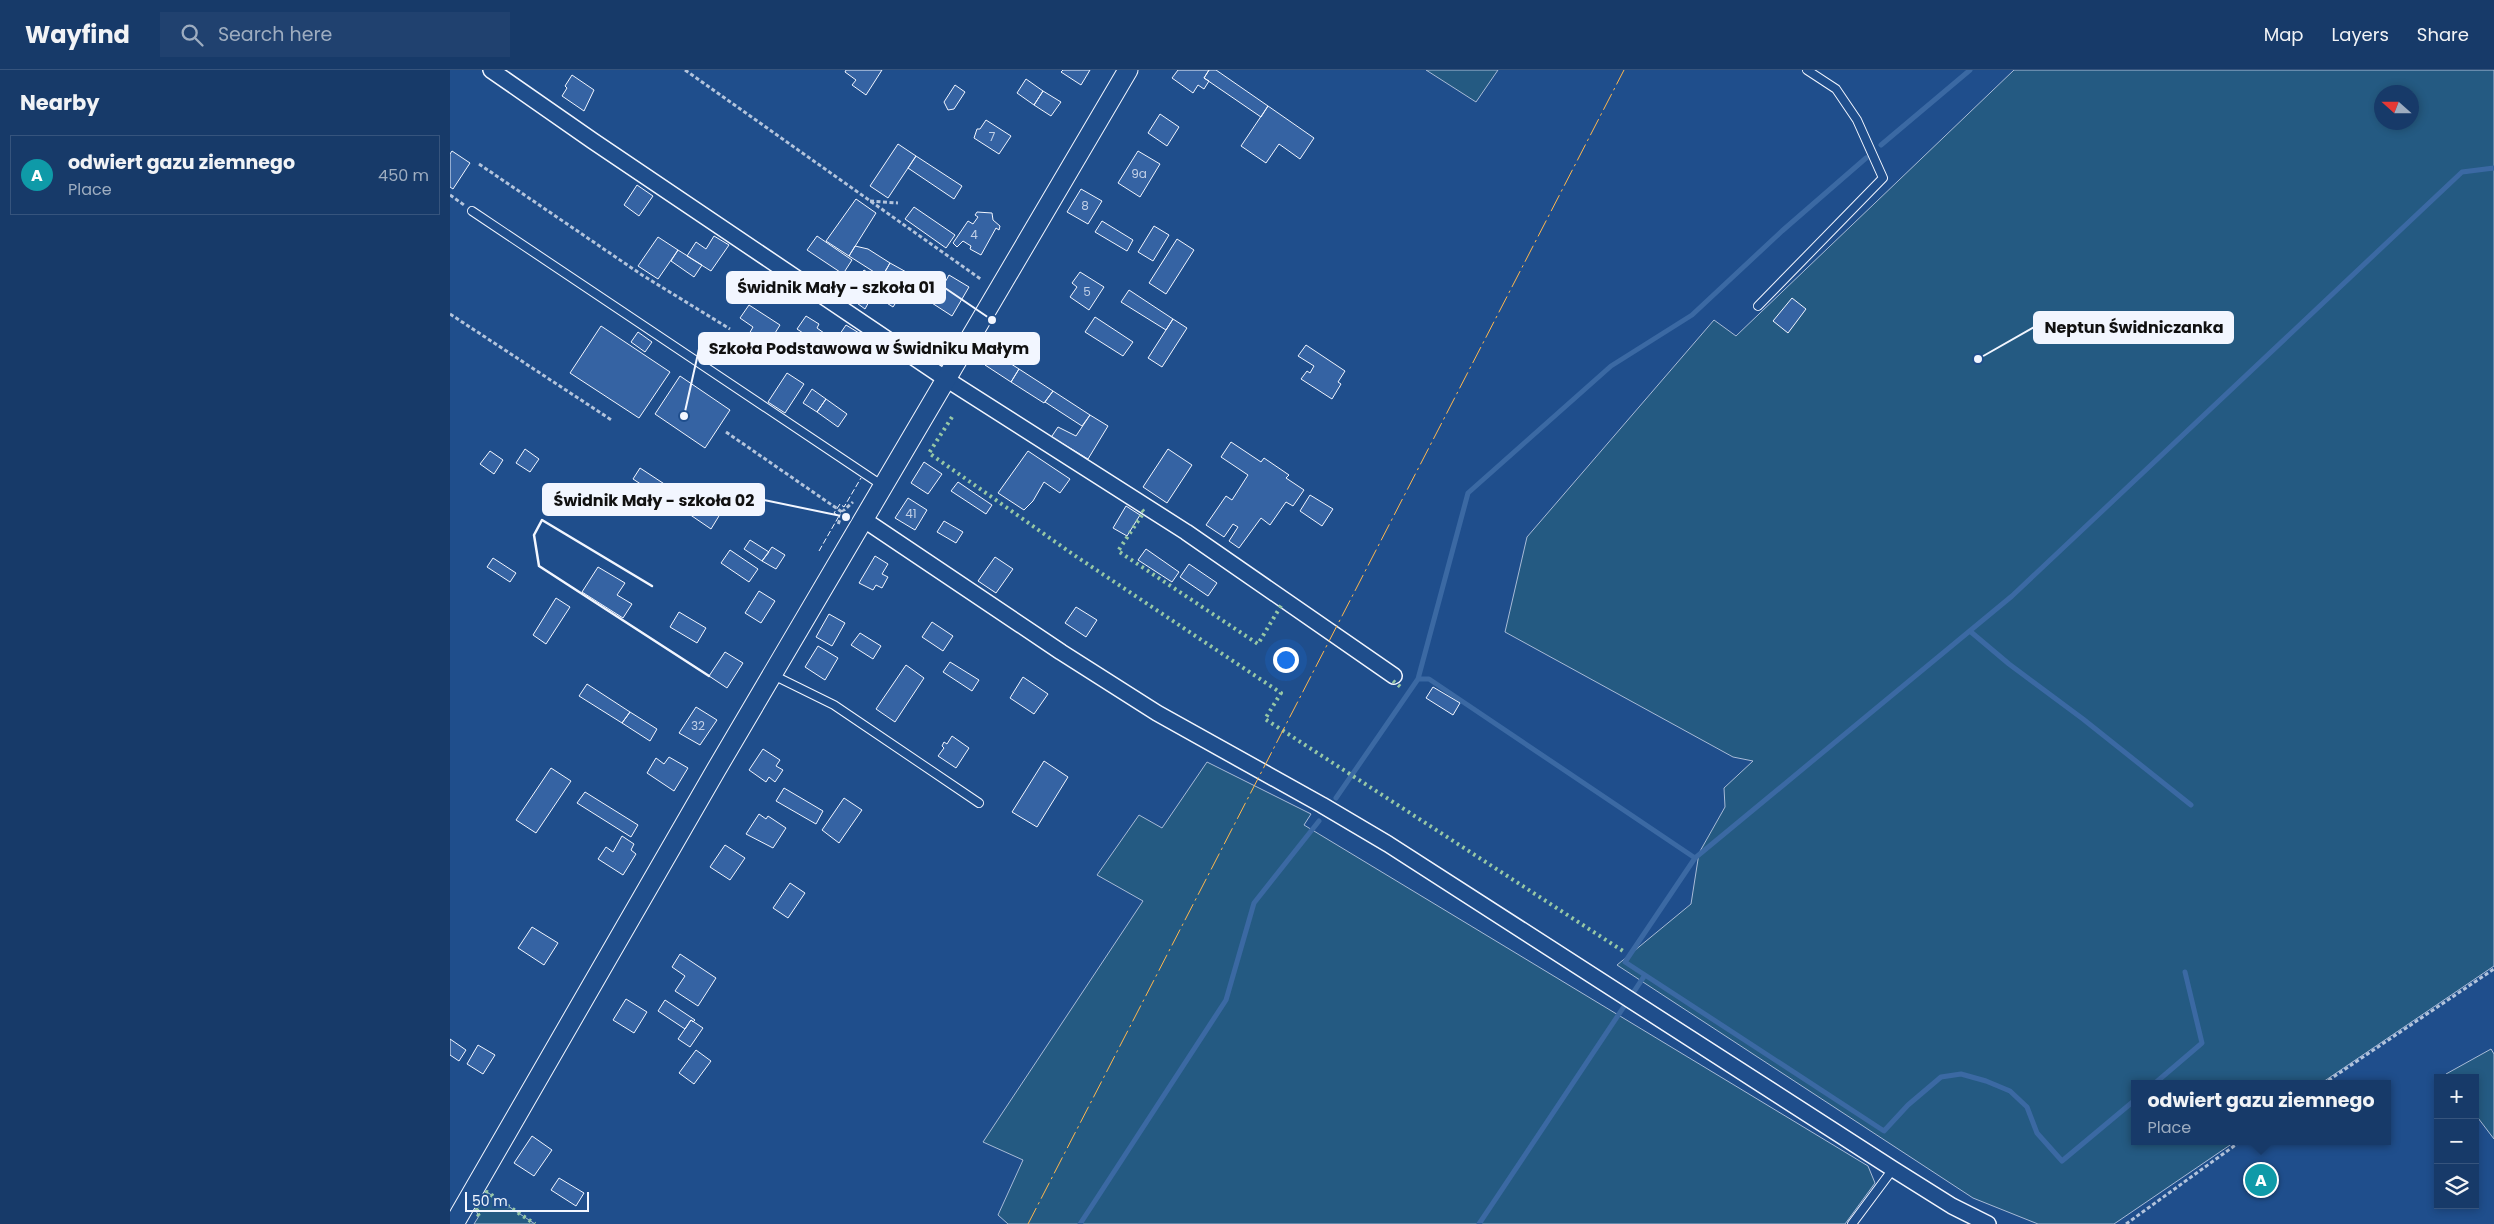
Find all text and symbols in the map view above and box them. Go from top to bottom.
search box [160,12,510,57]
text: Wayfind [25,18,130,51]
icon: search [178,21,206,49]
text: Search here [218,21,332,48]
text: Map [2264,22,2304,47]
text: Layers [2332,22,2389,47]
text: Share [2417,22,2469,47]
north arrow [2374,85,2419,130]
text: Nearby [20,88,100,117]
house number: 7 [989,128,996,145]
text: odwiert gazu ziemnego [68,149,295,176]
text: A [31,164,43,187]
text: 450 m [378,164,429,187]
house number: 9a [1131,165,1147,182]
text: Place [68,178,112,201]
house number: 8 [1081,197,1089,214]
house number: 4 [970,226,978,243]
callout: Świdnik Mały - szkoła 01 [727,272,945,303]
text: Świdnik Mały - szkoła 01 [737,276,935,299]
house number: 5 [1083,283,1091,300]
callout: Neptun Świdniczanka [2034,312,2233,343]
text: Neptun Świdniczanka [2044,316,2224,339]
callout: Szkoła Podstawowa w Świdniku Małym [699,333,1039,364]
text: Szkoła Podstawowa w Świdniku Małym [709,337,1029,360]
callout: Świdnik Mały - szkoła 02 [543,484,764,515]
text: Świdnik Mały - szkoła 02 [554,489,754,512]
house number: 41 [905,505,917,522]
your location [1273,647,1299,673]
house number: 32 [691,717,705,734]
map controls [2434,1074,2479,1209]
button: + [2434,1074,2479,1119]
popup [2131,1080,2391,1145]
text: odwiert gazu ziemnego [2147,1087,2375,1114]
text: Place [2147,1116,2191,1139]
button: − [2434,1119,2479,1164]
pin: A [2245,1161,2277,1199]
button: layers [2434,1164,2479,1209]
scale bar [465,1189,589,1212]
text: 50 m [472,1191,508,1211]

